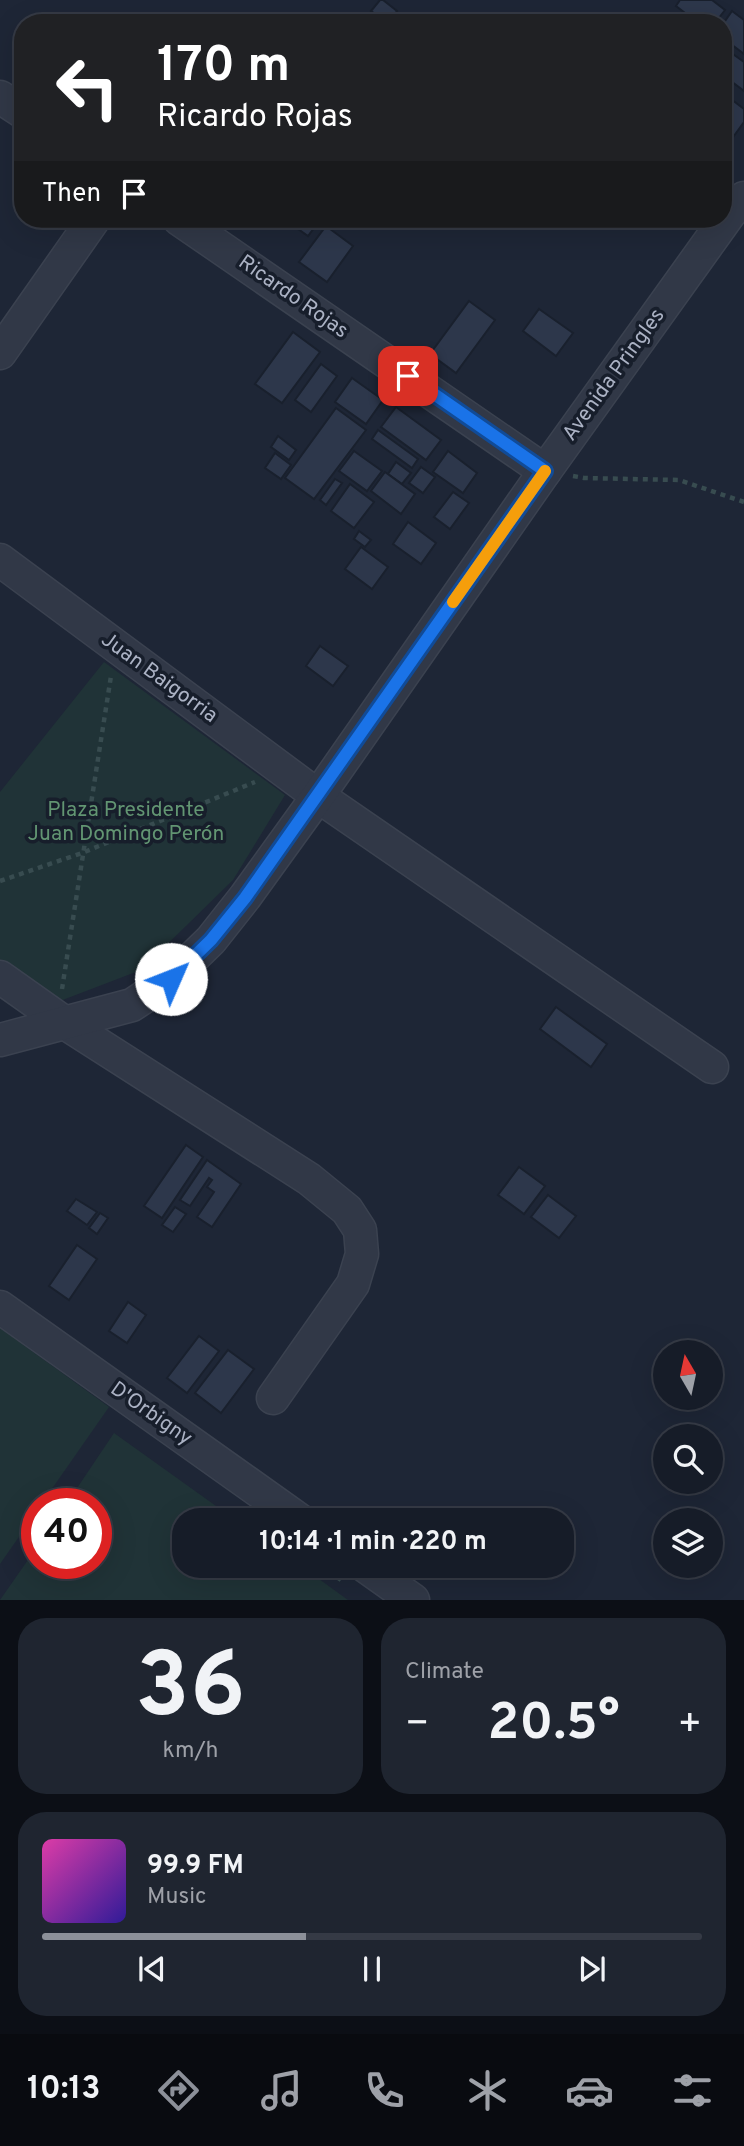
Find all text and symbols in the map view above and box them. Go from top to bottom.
text: 170 m [157,37,290,99]
icon: left [42,42,133,133]
text: Ricardo Rojas [157,98,353,138]
icon: arrive [115,175,153,213]
text: Then [42,178,101,211]
street label: Ricardo Rojas [233,249,353,345]
street label: Avenida Pringles [557,303,671,447]
pin [378,346,438,406]
icon: arrive [389,357,427,395]
street label: Juan Baigorria [95,627,223,729]
park label: Plaza Presidente Juan Domingo Perón [28,797,224,848]
position arrow [134,942,208,1016]
north arrow [653,1340,723,1410]
map controls [653,1340,723,1578]
street label: D'Orbigny [105,1376,197,1452]
button: search [653,1424,723,1494]
speed limit sign: 40 [21,1488,112,1579]
button: layers [653,1508,723,1578]
text: 10:14 · 1 min · 220 m [259,1526,487,1559]
text: 36 [135,1634,246,1749]
text: Climate [405,1658,484,1687]
text: 20.5° [487,1692,620,1758]
text: − [405,1701,430,1750]
text: + [677,1701,702,1750]
text: km/h [163,1737,218,1766]
text: 99.9 FM [147,1850,244,1883]
text: Music [147,1883,207,1912]
icon: previous [133,1950,171,1988]
icon: pause [353,1950,391,1988]
icon: next [573,1950,611,1988]
icon: directions [154,2066,203,2115]
icon: music [257,2066,306,2115]
icon: phone [360,2066,409,2115]
icon: climate [463,2066,512,2115]
icon: car [565,2066,614,2115]
icon: filters [668,2066,717,2115]
text: 10:13 [27,2070,100,2110]

